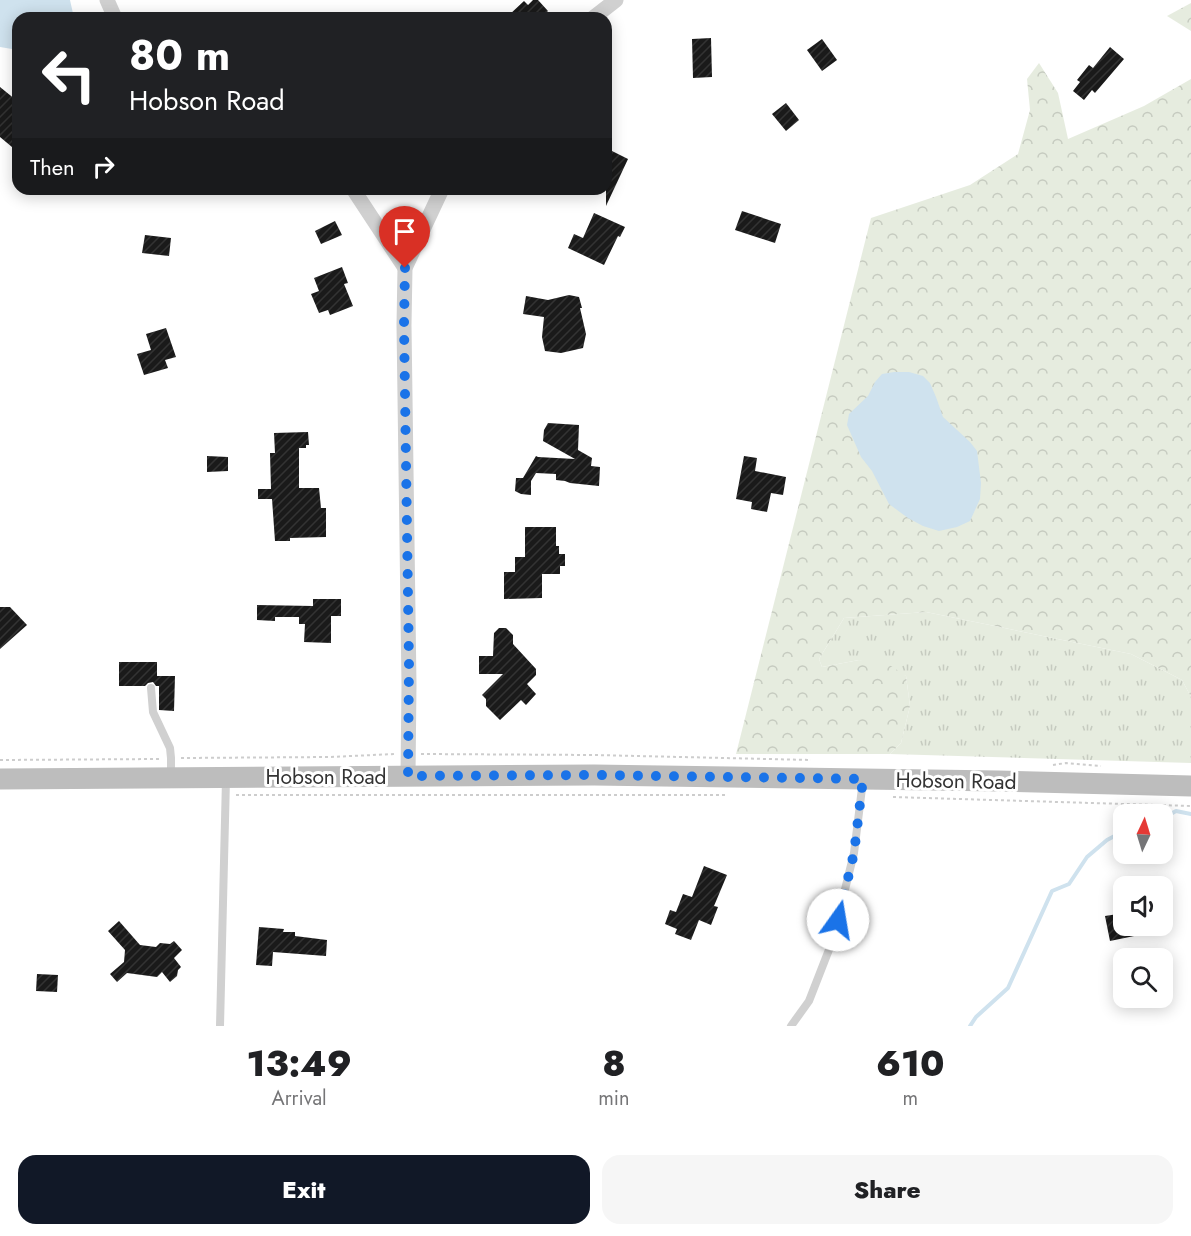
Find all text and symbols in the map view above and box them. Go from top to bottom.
text: 80 m [129,25,230,86]
icon: left [30,36,108,114]
text: Hobson Road [129,81,285,120]
icon: right [87,150,120,183]
text: Then [30,151,75,183]
pin [379,206,430,268]
icon: arrive [388,215,421,248]
street label: Hobson Road [265,762,387,792]
street label: Hobson Road [895,765,1017,797]
north arrow [1113,804,1173,864]
map controls [1113,804,1173,1008]
button: sound [1113,876,1173,936]
position arrow [806,888,870,952]
button: search [1113,948,1173,1008]
text: 13:49 [246,1037,352,1089]
text: 8 [602,1037,626,1089]
text: 610 [876,1037,945,1089]
text: Arrival [272,1084,327,1113]
text: min [598,1084,630,1113]
text: m [902,1084,918,1113]
button: Exit [18,1155,590,1224]
button: Share [602,1155,1173,1224]

